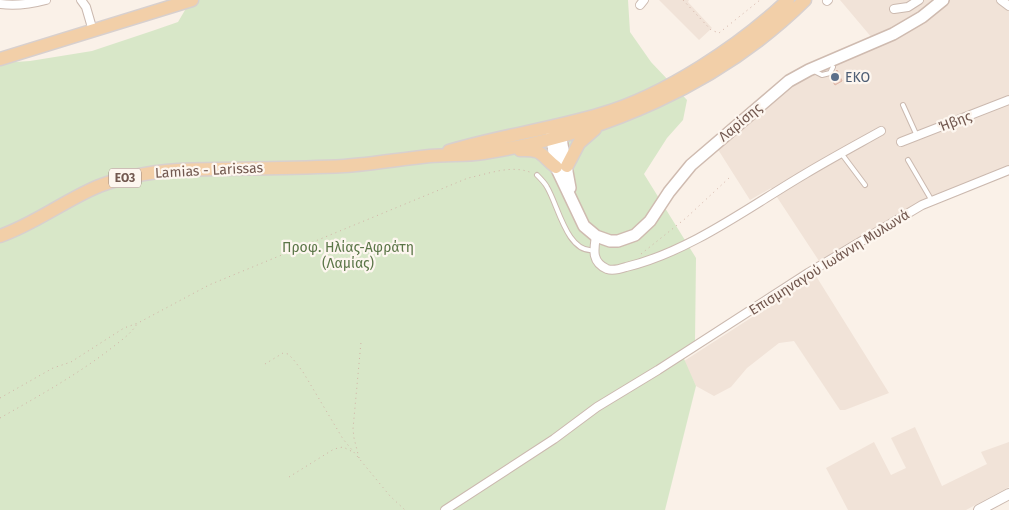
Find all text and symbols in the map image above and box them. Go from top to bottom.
place label: EKO [845,69,870,86]
marker: EKO [829,71,841,83]
street label: Λαρίσης [715,99,766,145]
street label: Ήβης [936,107,975,136]
street label: Lamias - Larissas [155,159,264,182]
road number: ΕΟ3 [109,168,141,188]
street label: Επισμηναγού Ιωάννη Μυλωνά [746,206,913,319]
park label: Προφ. Ηλίας-Αφράτη (Λαμίας) [282,239,414,272]

